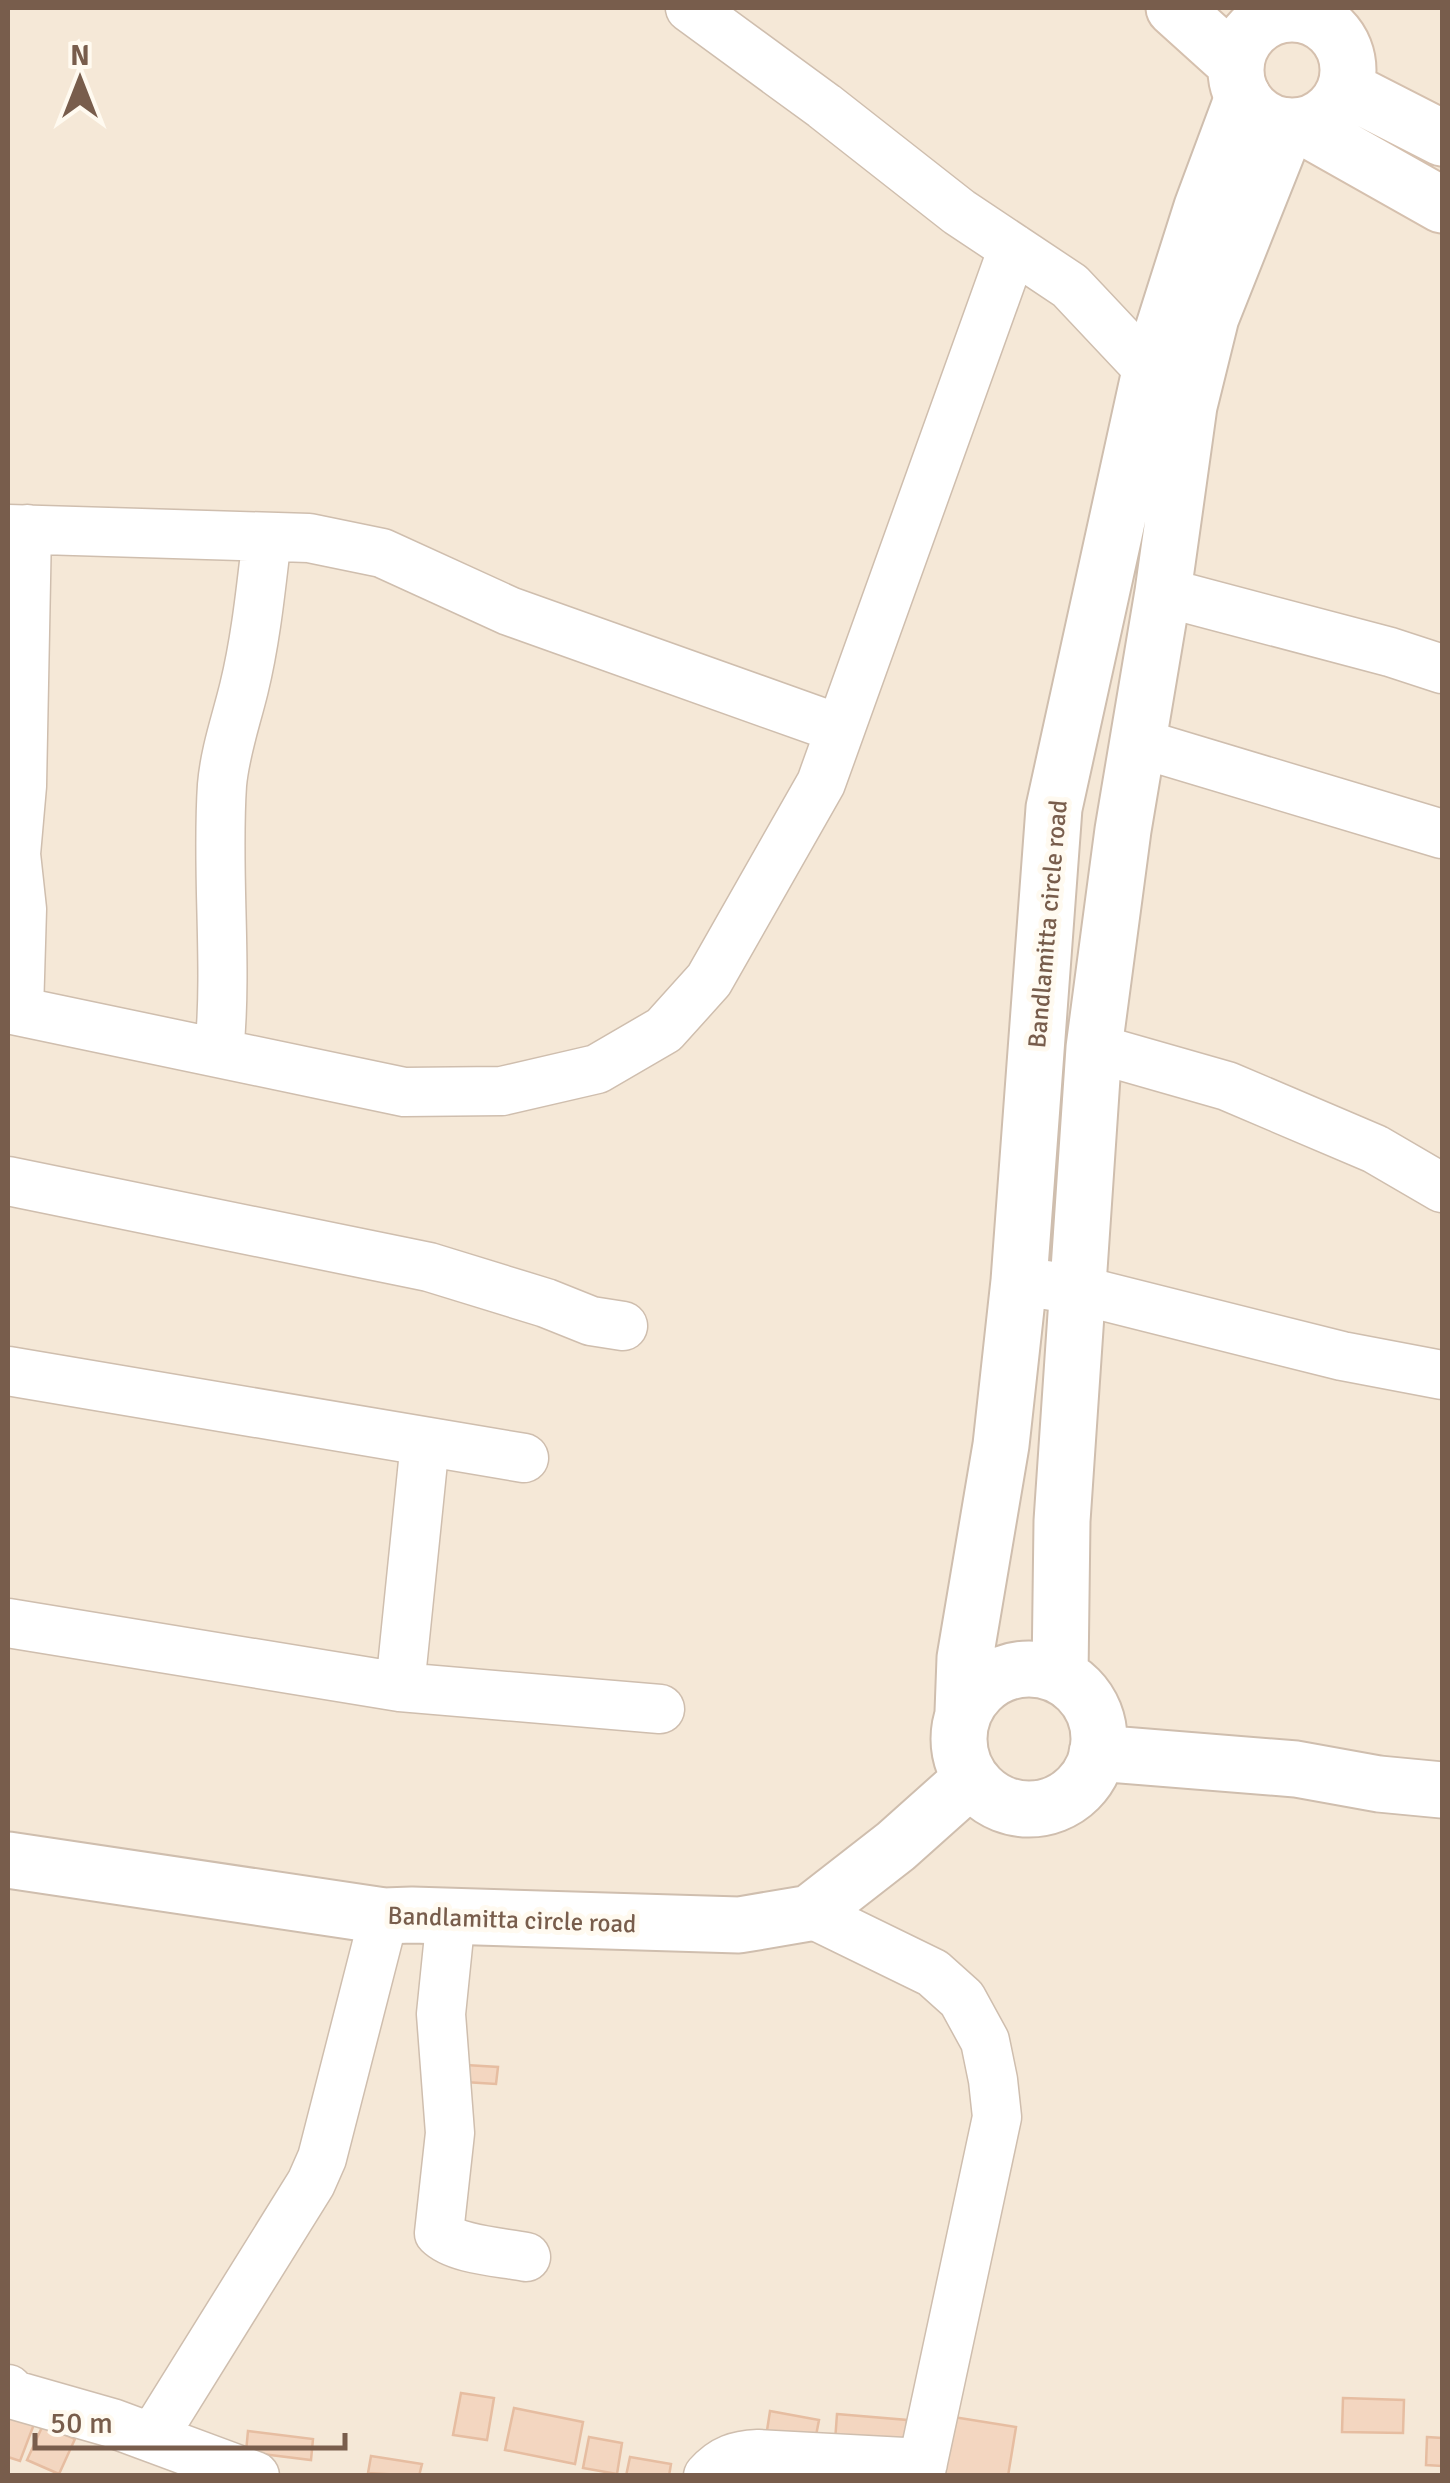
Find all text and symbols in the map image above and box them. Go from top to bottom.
north arrow [30,30,130,130]
text: N [70,39,90,73]
street label: Bandlamitta circle road [1021,799,1074,1049]
street label: Bandlamitta circle road [387,1900,637,1939]
scale bar [35,2388,345,2450]
text: 50 m [50,2405,113,2442]

